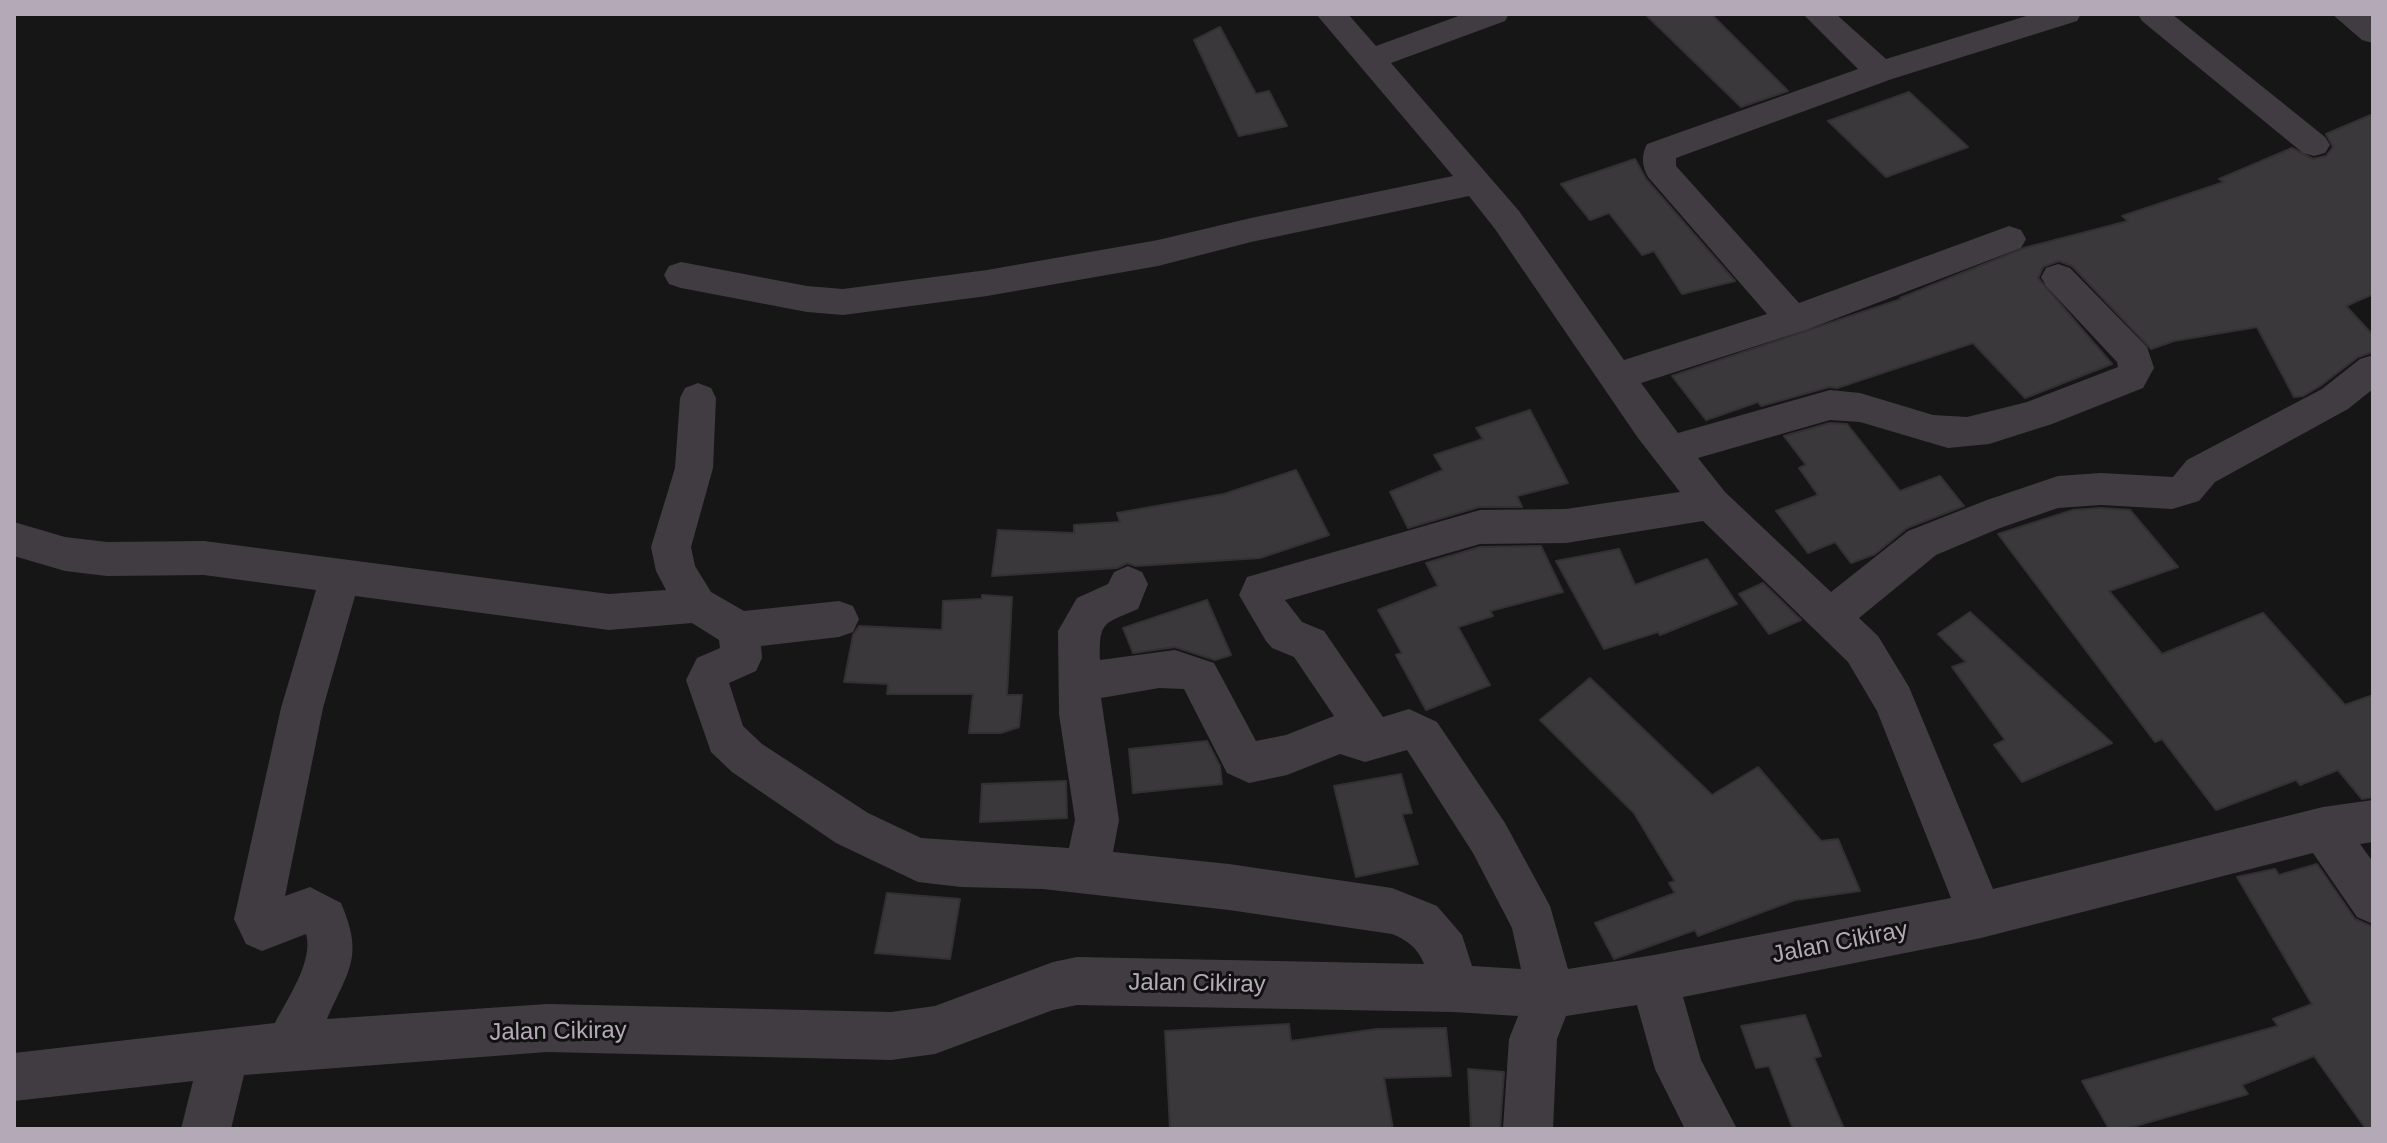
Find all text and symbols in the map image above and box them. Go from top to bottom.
street label: Jalan Cikiray [1770,916,1910,970]
street label: Jalan Cikiray [1128,968,1266,1000]
street label: Jalan Cikiray [489,1016,627,1048]

